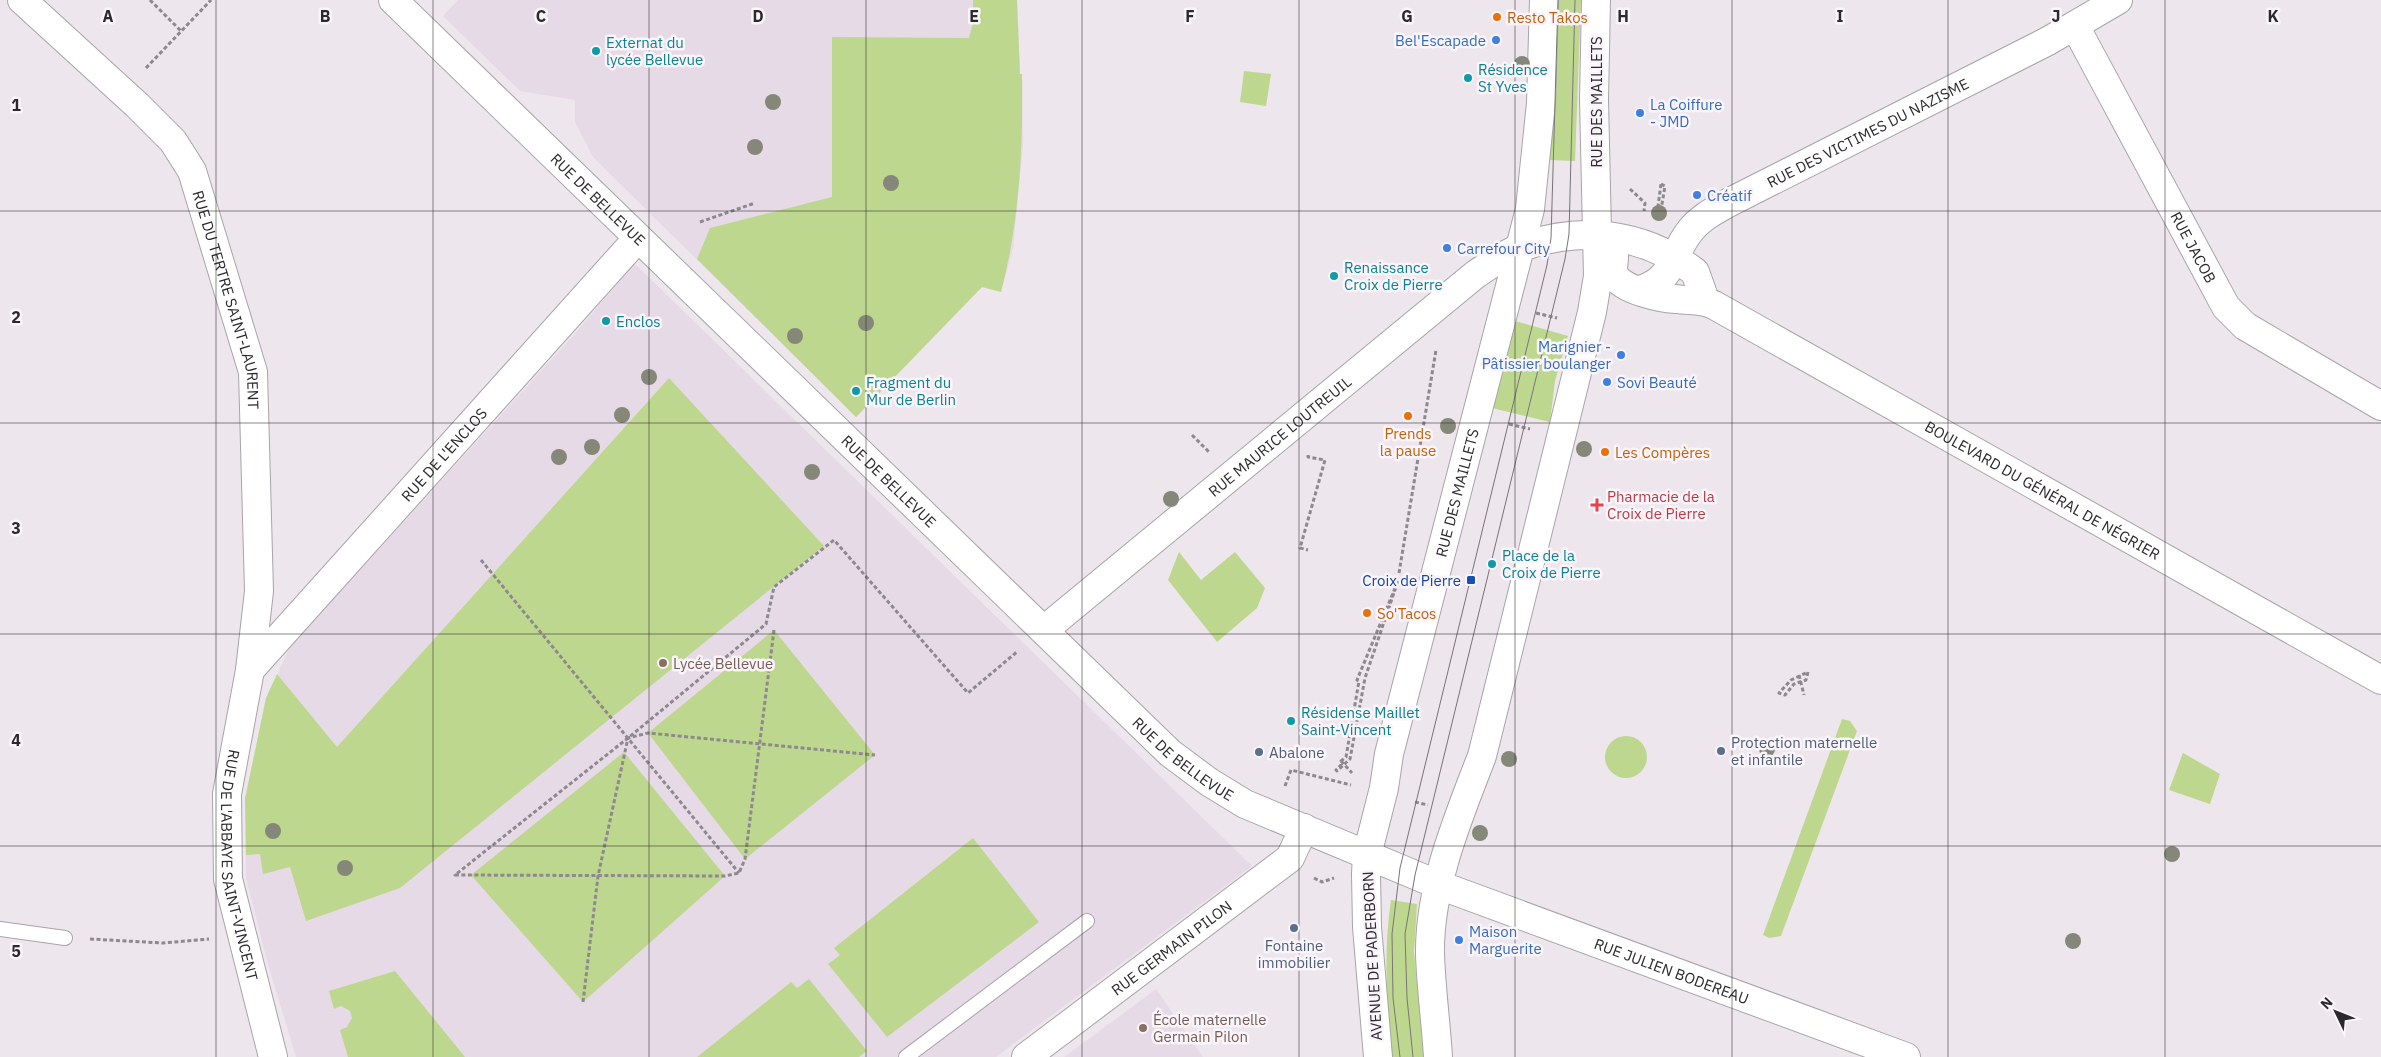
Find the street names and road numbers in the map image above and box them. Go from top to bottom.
street label: RUE DES MAILLETS [1587,36,1606,168]
street label: RUE DES VICTIMES DU NAZISME [1764,73,1972,191]
street label: RUE DE BELLEVUE [547,149,650,249]
street label: RUE DU TERTRE SAINT-LAURENT [189,188,264,410]
street label: RUE JACOB [2167,208,2221,286]
street label: RUE MAURICE LOUTREUIL [1204,371,1355,500]
street label: RUE DE L'ENCLOS [397,403,491,505]
street label: BOULEVARD DU GÉNÉRAL DE NÉGRIER [1922,416,2164,564]
street label: RUE DES MAILLETS [1431,426,1482,559]
street label: RUE DE BELLEVUE [838,431,941,531]
street label: RUE DE BELLEVUE [1129,713,1238,805]
street label: RUE DE L'ABBAYE SAINT-VINCENT [217,748,263,983]
street label: AVENUE DE PADERBORN [1358,871,1386,1041]
street label: RUE GERMAIN PILON [1107,896,1235,999]
street label: RUE JULIEN BODEREAU [1592,934,1752,1008]

